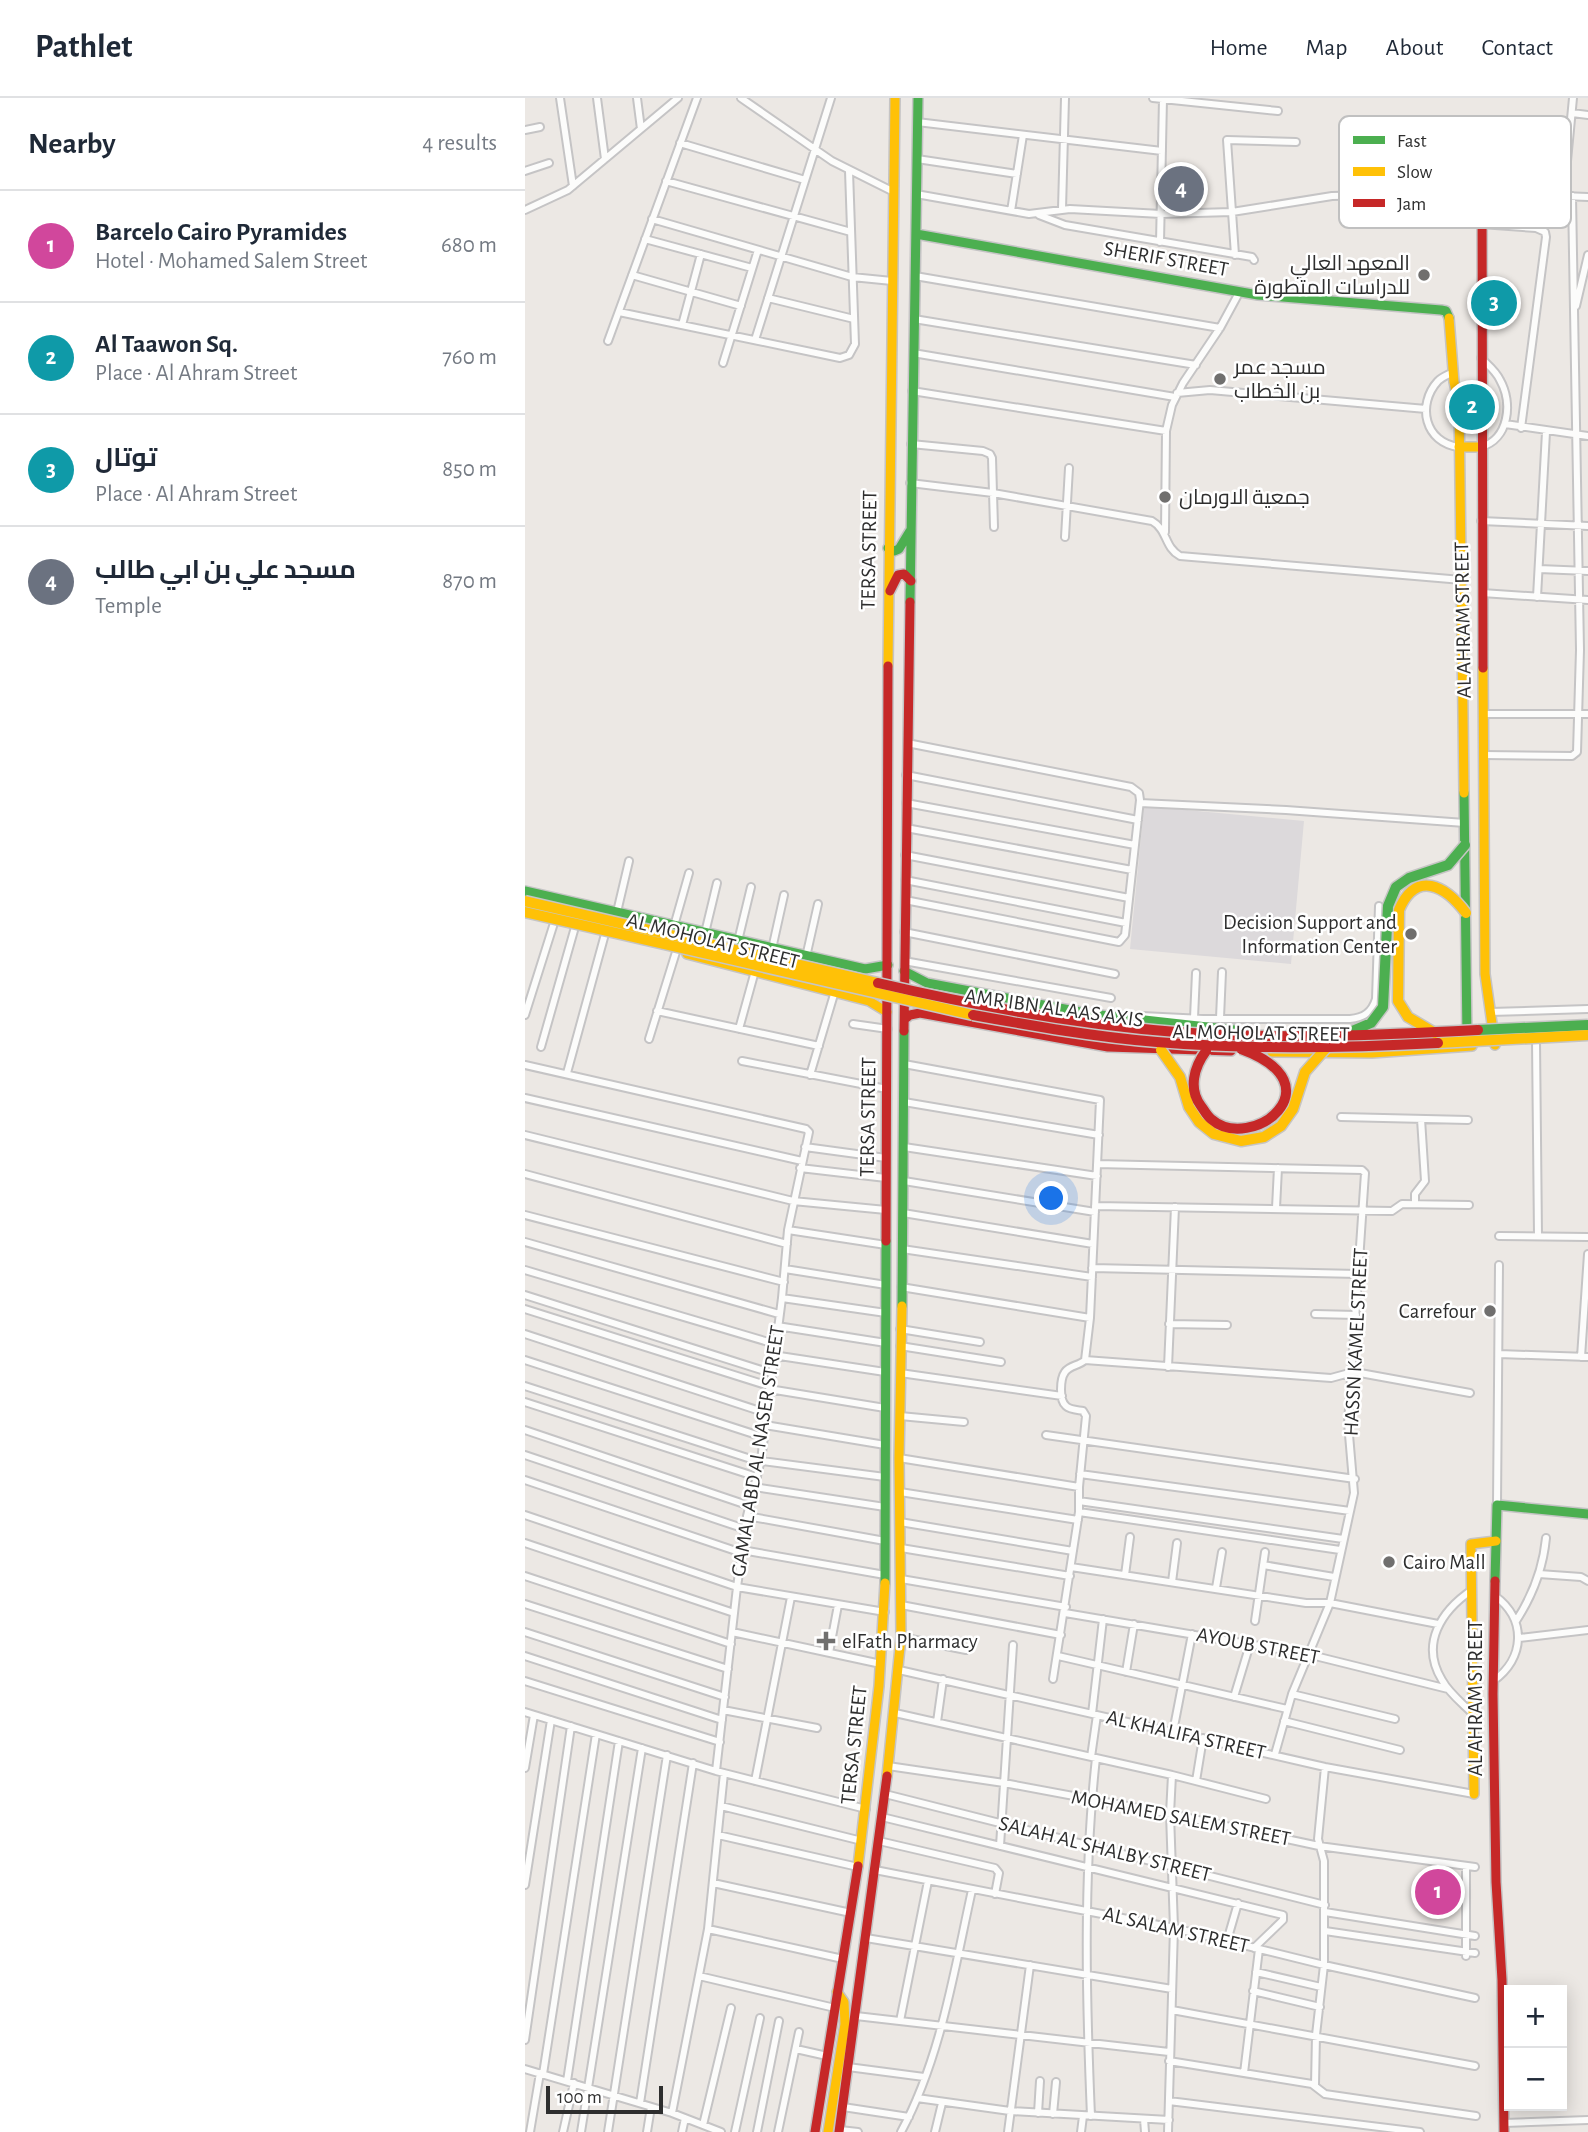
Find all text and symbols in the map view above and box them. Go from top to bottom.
text: Pathlet [35,31,133,64]
text: Home [1210,36,1268,60]
text: Map [1306,36,1348,60]
text: About [1386,36,1443,60]
text: Contact [1481,36,1553,60]
legend [1339,116,1571,228]
text: Nearby [28,129,116,159]
text: 4 results [422,132,497,155]
text: Fast [1397,132,1427,151]
pin: 4 [1158,163,1204,215]
text: Slow [1397,163,1433,182]
text: Jam [1397,195,1426,214]
text: Barcelo Cairo Pyramides [95,219,347,245]
text: 1 [47,234,55,257]
text: 680 m [441,234,497,257]
street label: SHERIF STREET [1102,238,1230,280]
text: Hotel · Mohamed Salem Street [95,250,367,273]
place label: المعهد العالي للدراسات المتطورة [1254,253,1410,299]
marker: المعهد العالي للدراسات المتطورة [1416,267,1432,283]
pin: 3 [1471,277,1517,329]
text: Al Taawon Sq. [95,331,238,357]
text: 2 [46,346,56,369]
text: 760 m [442,346,497,369]
place label: مسجد عمر بن الخطاب [1233,357,1326,404]
text: Place · Al Ahram Street [95,362,297,385]
marker: مسجد عمر بن الخطاب [1212,371,1228,387]
pin: 2 [1449,381,1495,433]
text: توتال [95,445,157,471]
text: 3 [46,458,56,481]
text: 850 m [442,458,497,481]
text: Place · Al Ahram Street [95,483,297,506]
place label: جمعية الاورمان [1179,487,1310,510]
marker: جمعية الاورمان [1157,489,1173,505]
street label: TERSA STREET [857,490,881,610]
street label: AL AHRAM STREET [1451,541,1475,699]
text: مسجد علي بن ابي طالب [95,557,356,583]
text: 4 [45,570,57,593]
text: 870 m [442,570,497,593]
text: Temple [95,595,162,618]
street label: AL MOHOLAT STREET [625,909,801,973]
place label: Decision Support and Information Center [1223,912,1397,957]
marker: Decision Support and Information Center [1403,926,1419,942]
street label: AMR IBN AL AAS AXIS [963,985,1145,1031]
street label: AL MOHOLAT STREET [1172,1021,1350,1045]
street label: TERSA STREET [856,1057,880,1177]
your location [1034,1181,1068,1215]
street label: HASSN KAMEL STREET [1341,1247,1371,1437]
place label: Carrefour [1399,1301,1476,1322]
marker: Carrefour [1482,1303,1498,1319]
street label: GAMAL ABD AL NASER STREET [728,1324,788,1578]
place label: Cairo Mall [1403,1552,1486,1573]
marker: Cairo Mall [1381,1554,1397,1570]
street label: AL AHRAM STREET [1465,1620,1486,1776]
street label: AYOUB STREET [1195,1624,1321,1668]
marker: elFath Pharmacy [816,1631,836,1651]
place label: elFath Pharmacy [842,1631,978,1652]
street label: TERSA STREET [837,1684,871,1806]
street label: AL KHALIFA STREET [1104,1706,1268,1764]
street label: MOHAMED SALEM STREET [1069,1786,1293,1850]
street label: SALAH AL SHALBY STREET [997,1812,1213,1886]
pin: 1 [1415,1866,1461,1918]
street label: AL SALAM STREET [1101,1903,1251,1957]
map controls [1504,1985,1567,2111]
button: + [1504,1985,1567,2048]
button: − [1504,2048,1567,2111]
scale bar [546,2083,663,2115]
text: 100 m [557,2088,602,2107]

